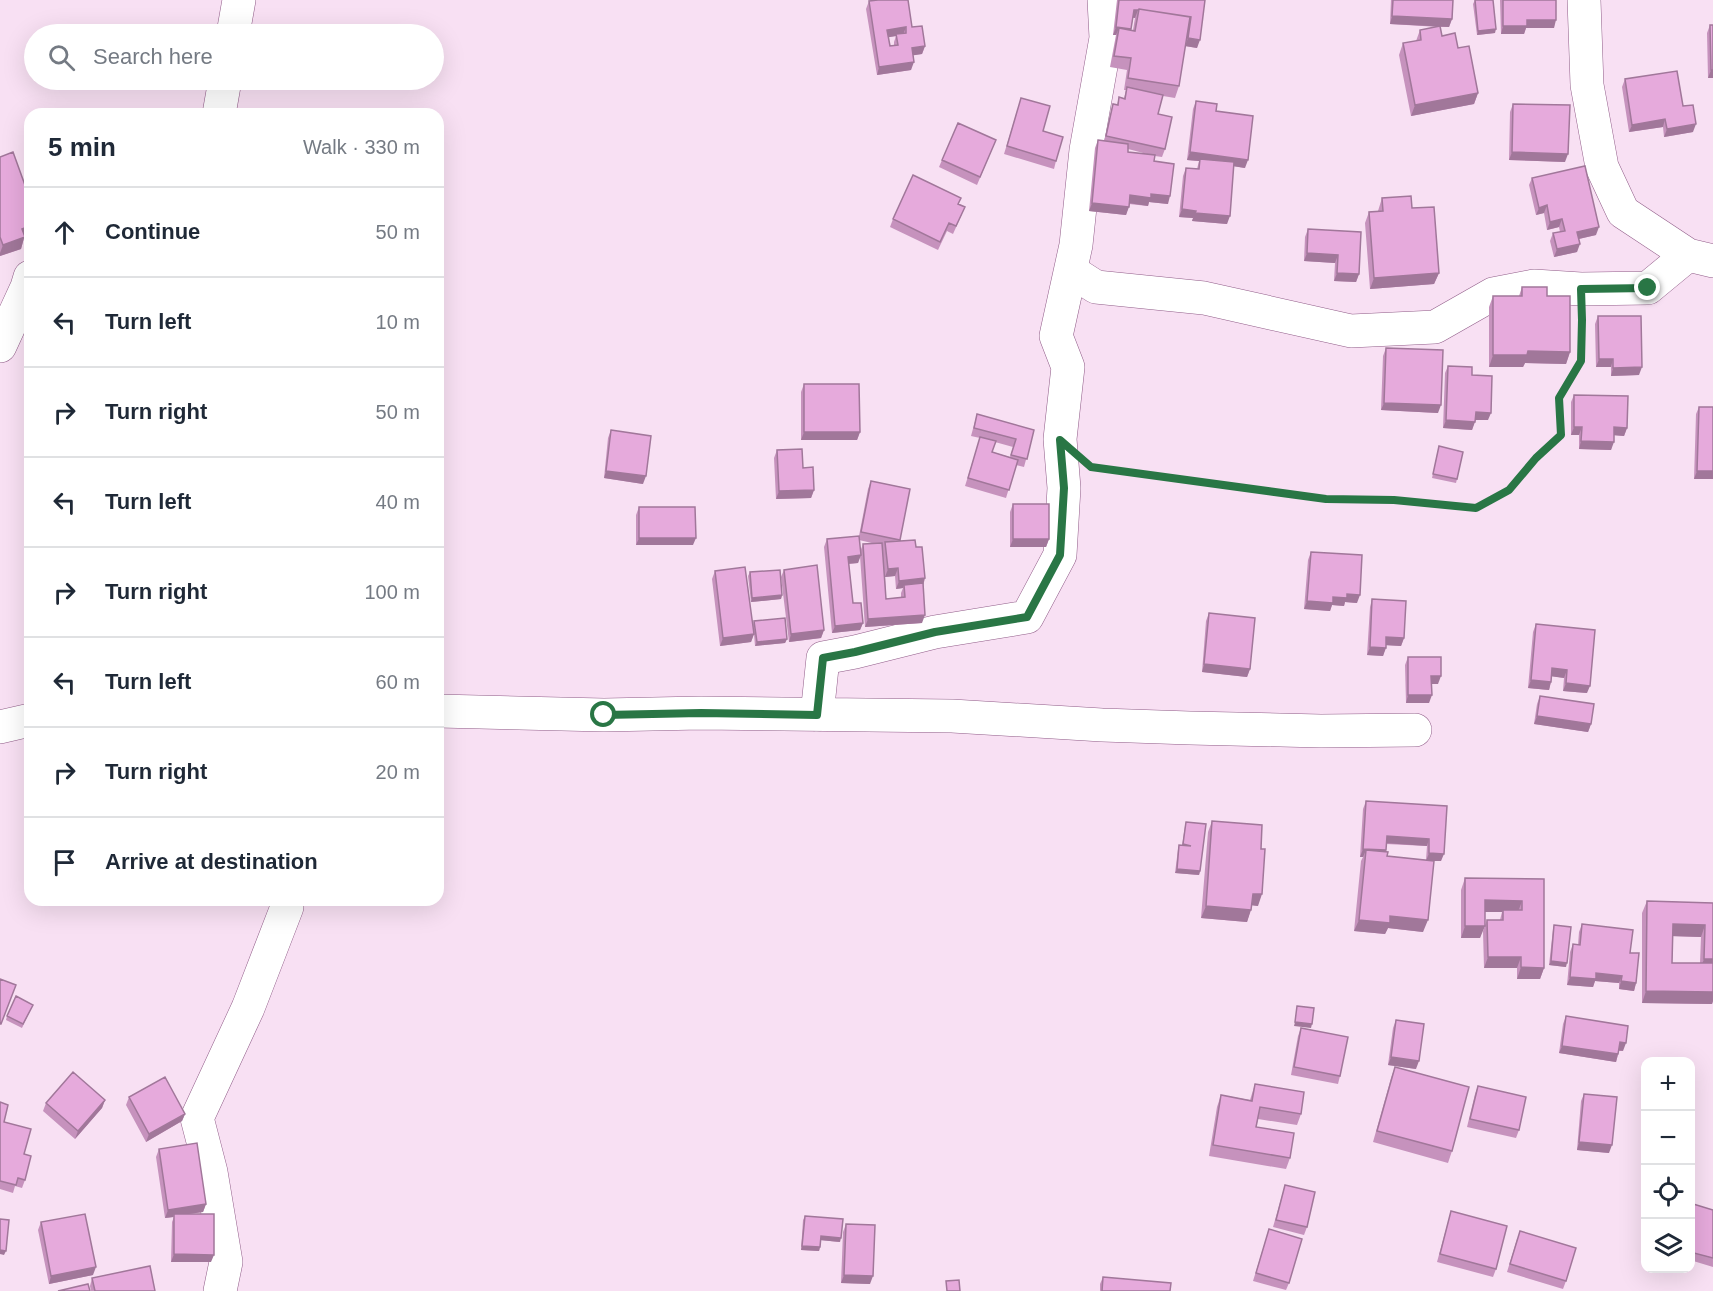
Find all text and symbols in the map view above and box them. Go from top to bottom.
search box [24,24,444,90]
icon: search [45,41,78,74]
text: Search here [93,44,213,69]
text: 5 min [48,132,116,162]
text: Walk · 330 m [303,136,420,158]
icon: ahead [48,216,81,249]
text: Continue [105,219,200,244]
text: 50 m [376,221,420,243]
route end [1634,274,1660,300]
icon: left [48,306,81,339]
text: Turn left [105,309,191,334]
text: 10 m [376,311,420,333]
icon: right [48,396,81,429]
text: Turn right [105,399,207,424]
text: 50 m [376,401,420,423]
icon: left [48,486,81,519]
text: Turn left [105,489,191,514]
text: 40 m [376,491,420,513]
icon: right [48,576,81,609]
text: Turn right [105,579,207,604]
text: 100 m [364,581,420,603]
icon: left [48,666,81,699]
text: Turn left [105,669,191,694]
text: 60 m [376,671,420,693]
route start [590,701,616,727]
icon: right [48,756,81,789]
text: Turn right [105,759,207,784]
text: 20 m [376,761,420,783]
icon: arrive [48,846,81,879]
text: Arrive at destination [105,849,318,874]
map controls [1641,1057,1695,1273]
button: + [1641,1057,1695,1111]
button: − [1641,1111,1695,1165]
button: locate [1641,1165,1695,1219]
button: layers [1641,1219,1695,1273]

